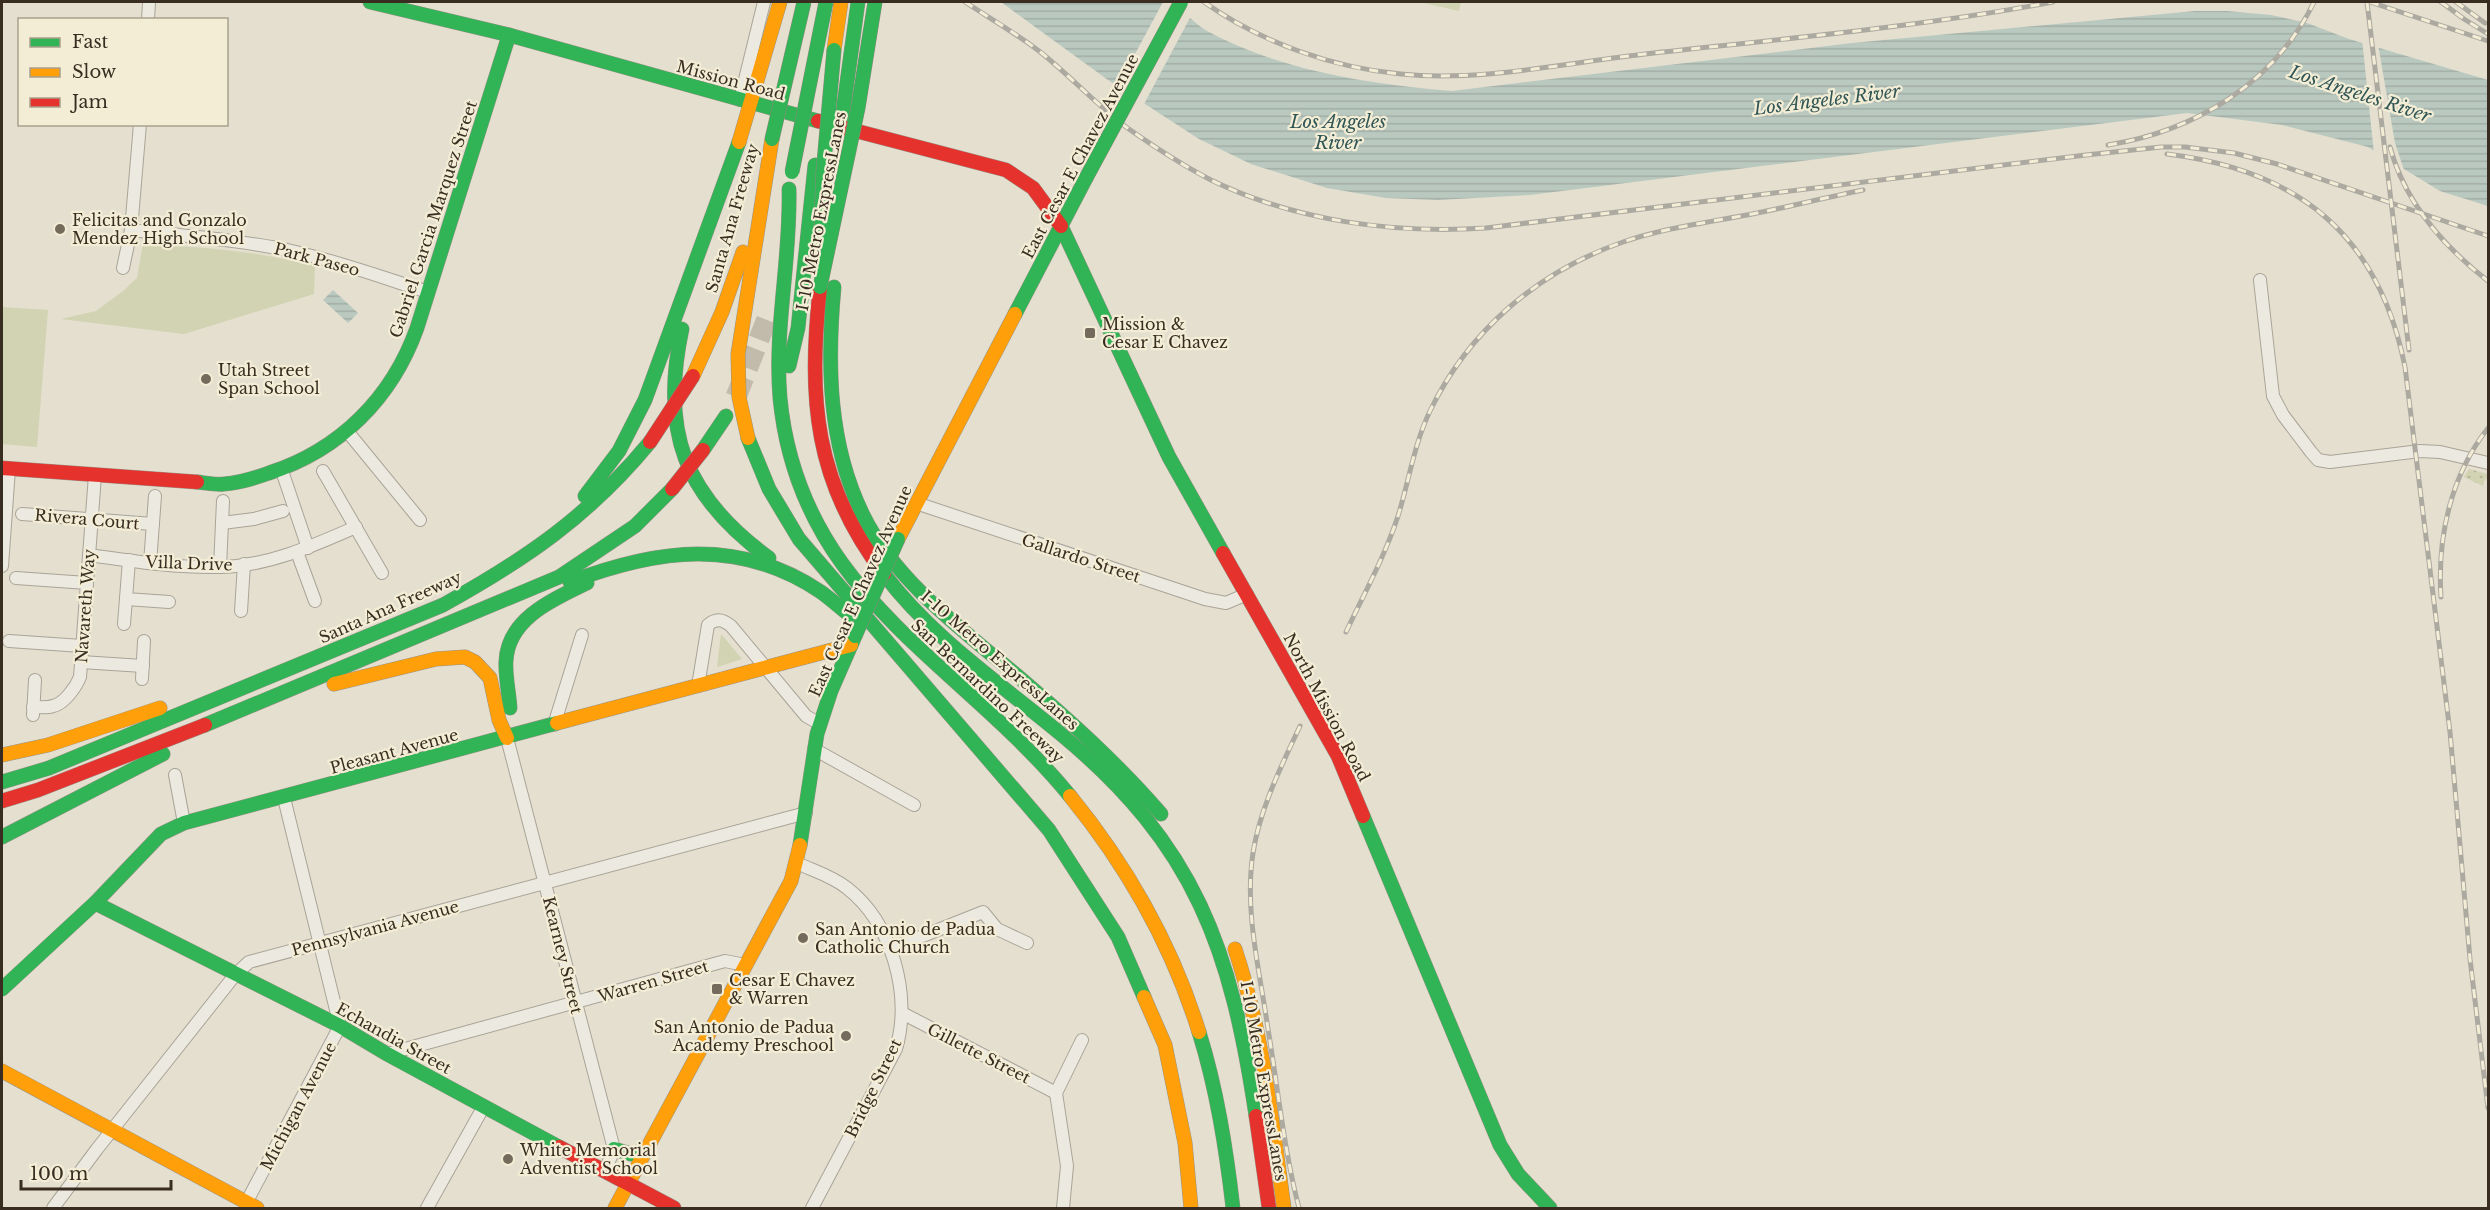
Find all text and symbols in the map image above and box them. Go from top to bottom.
legend [18,18,228,126]
text: Fast [72,31,109,53]
street label: East Cesar E Chavez Avenue [1017,50,1143,262]
street label: Mission Road [675,56,788,104]
water label: Los Angeles River [2285,60,2434,127]
text: Slow [72,61,117,83]
water label: Los Angeles River [1751,80,1902,120]
text: Jam [70,91,108,113]
street label: Gabriel Garcia Marquez Street [385,98,481,340]
street label: I-10 Metro ExpressLanes [792,109,850,313]
water label: Los Angeles River [1289,111,1386,154]
street label: Santa Ana Freeway [701,141,763,295]
place label: Felicitas and Gonzalo Mendez High School [72,210,247,248]
marker: Felicitas and Gonzalo Mendez High School [53,222,67,236]
street label: Park Paseo [272,238,362,280]
place label: Mission & Cesar E Chavez [1102,314,1228,352]
marker: Mission & Cesar E Chavez [1083,326,1097,340]
place label: Utah Street Span School [218,360,320,398]
marker: Utah Street Span School [199,372,213,386]
street label: East Cesar E Chavez Avenue [804,482,916,700]
street label: Rivera Court [34,504,140,534]
street label: Gallardo Street [1019,529,1143,587]
street label: Navareth Way [71,547,99,664]
street label: Villa Drive [144,551,233,575]
street label: Santa Ana Freeway [316,566,465,647]
street label: I-10 Metro ExpressLanes [917,586,1083,734]
street label: San Bernardino Freeway [907,615,1069,768]
street label: North Mission Road [1279,629,1375,785]
street label: Pleasant Avenue [328,724,460,778]
street label: Kearney Street [539,894,587,1016]
street label: Pennsylvania Avenue [289,896,461,960]
place label: San Antonio de Padua Catholic Church [815,919,995,957]
marker: San Antonio de Padua Catholic Church [796,931,810,945]
street label: Warren Street [594,956,711,1007]
place label: Cesar E Chavez & Warren [729,970,855,1008]
street label: I-10 Metro ExpressLanes [1237,979,1291,1183]
marker: Cesar E Chavez & Warren [710,982,724,996]
street label: Echandia Street [333,998,455,1078]
place label: San Antonio de Padua Academy Preschool [654,1017,834,1055]
street label: Gillette Street [924,1018,1034,1088]
marker: San Antonio de Padua Academy Preschool [839,1029,853,1043]
street label: Bridge Street [840,1035,906,1141]
street label: Michigan Avenue [256,1038,340,1174]
place label: White Memorial Adventist School [519,1140,658,1178]
marker: White Memorial Adventist School [501,1152,515,1166]
scale bar [21,1153,171,1191]
text: 100 m [30,1163,88,1185]

